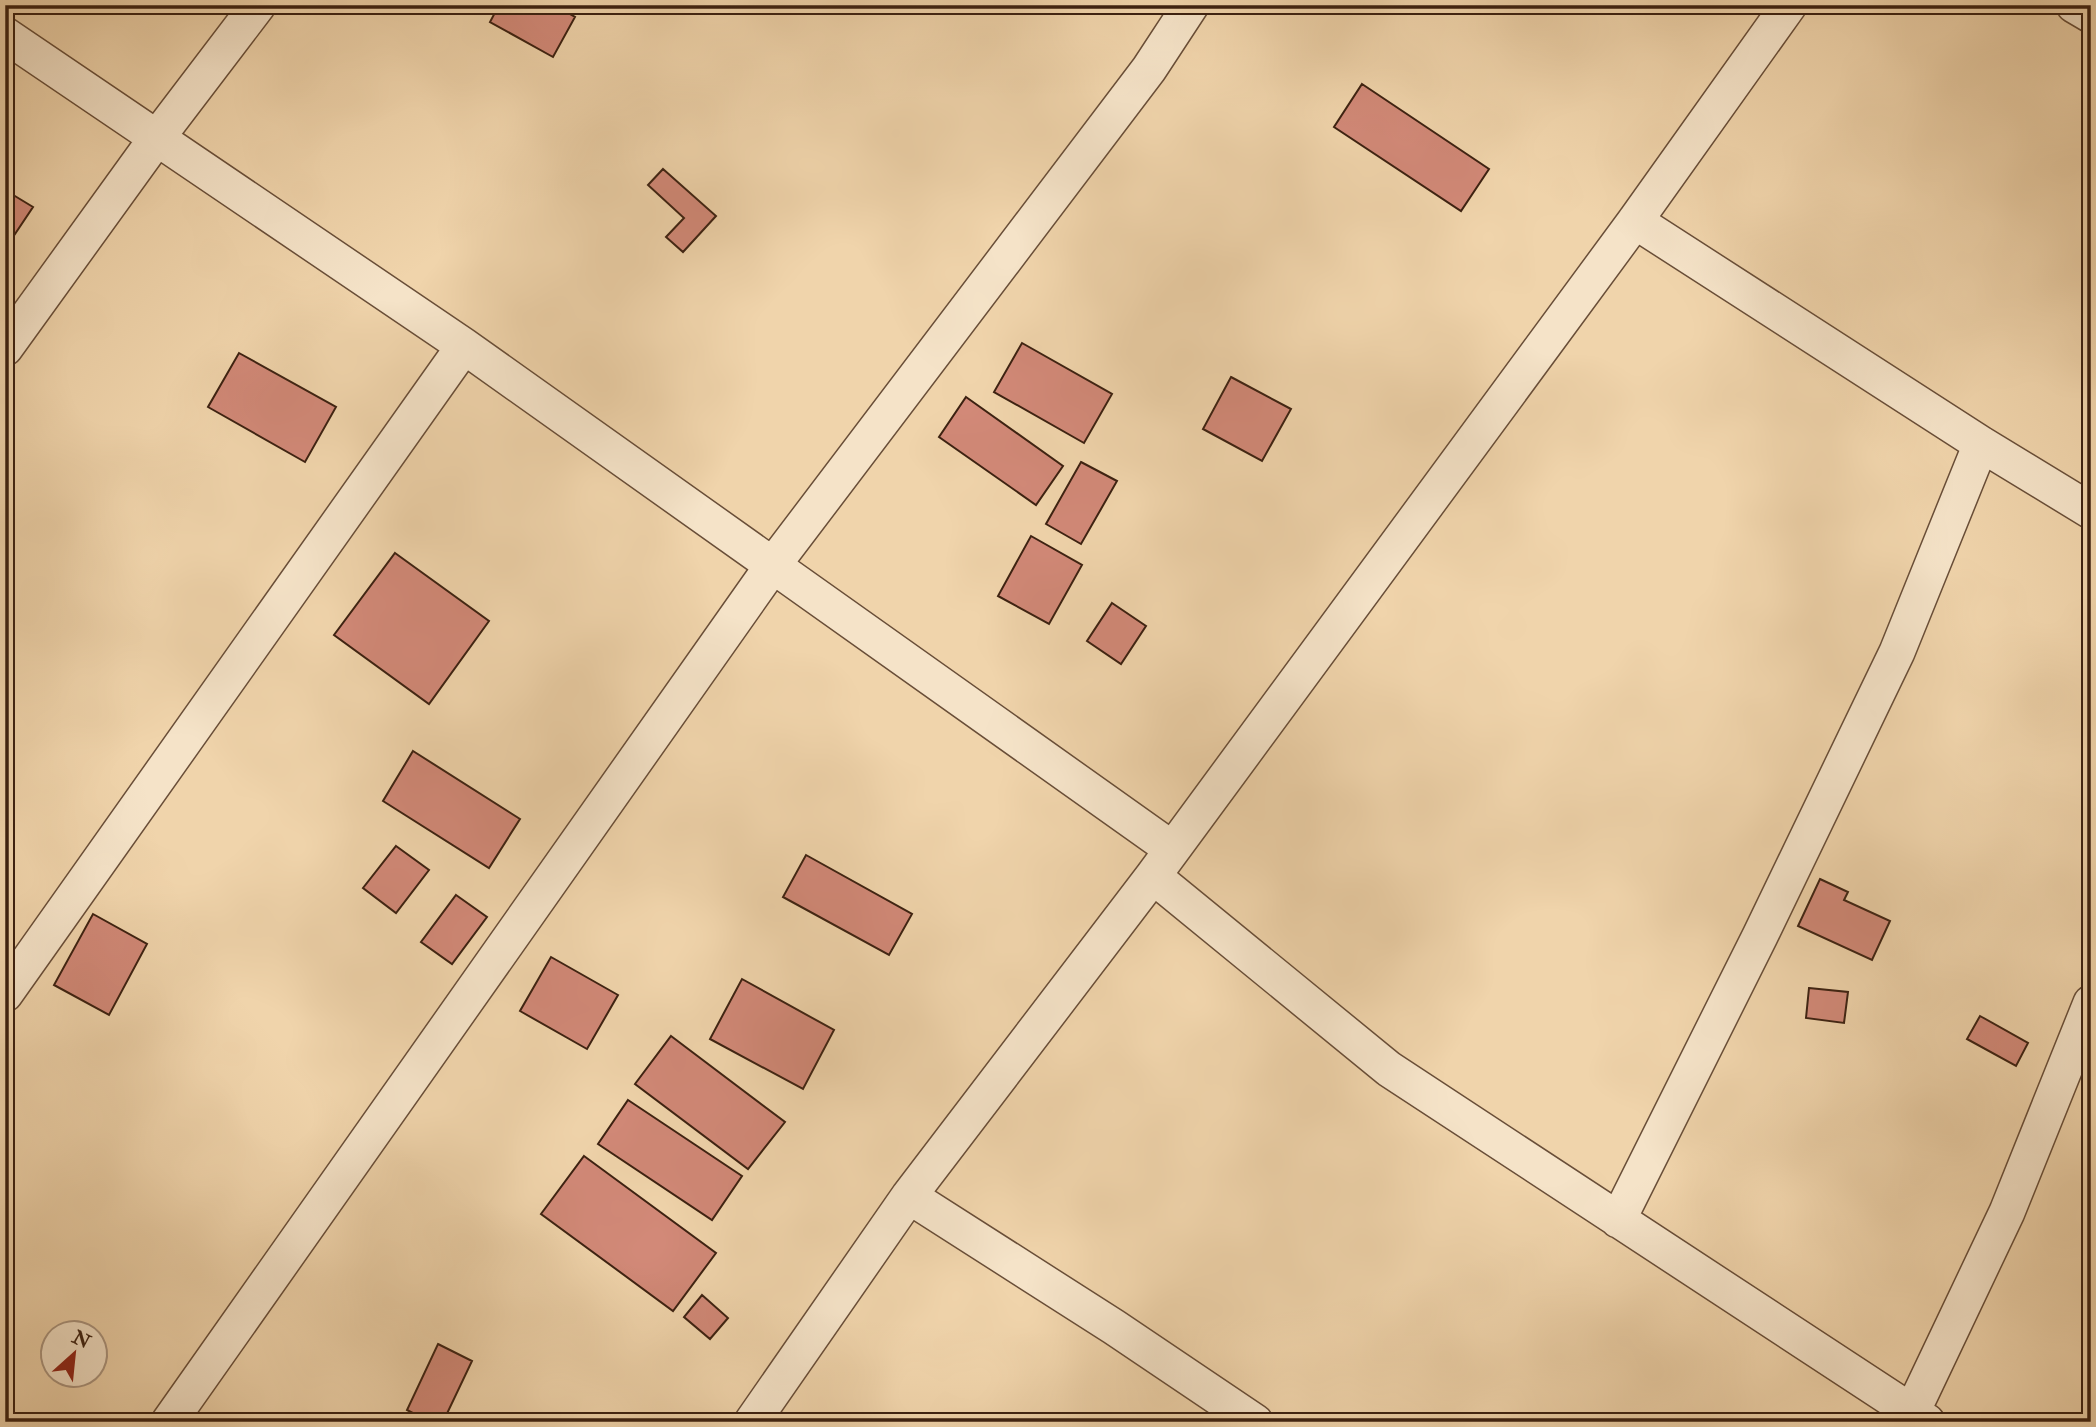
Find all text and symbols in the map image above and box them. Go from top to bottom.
north arrow [38,1318,108,1388]
text: N [67,1325,95,1355]

